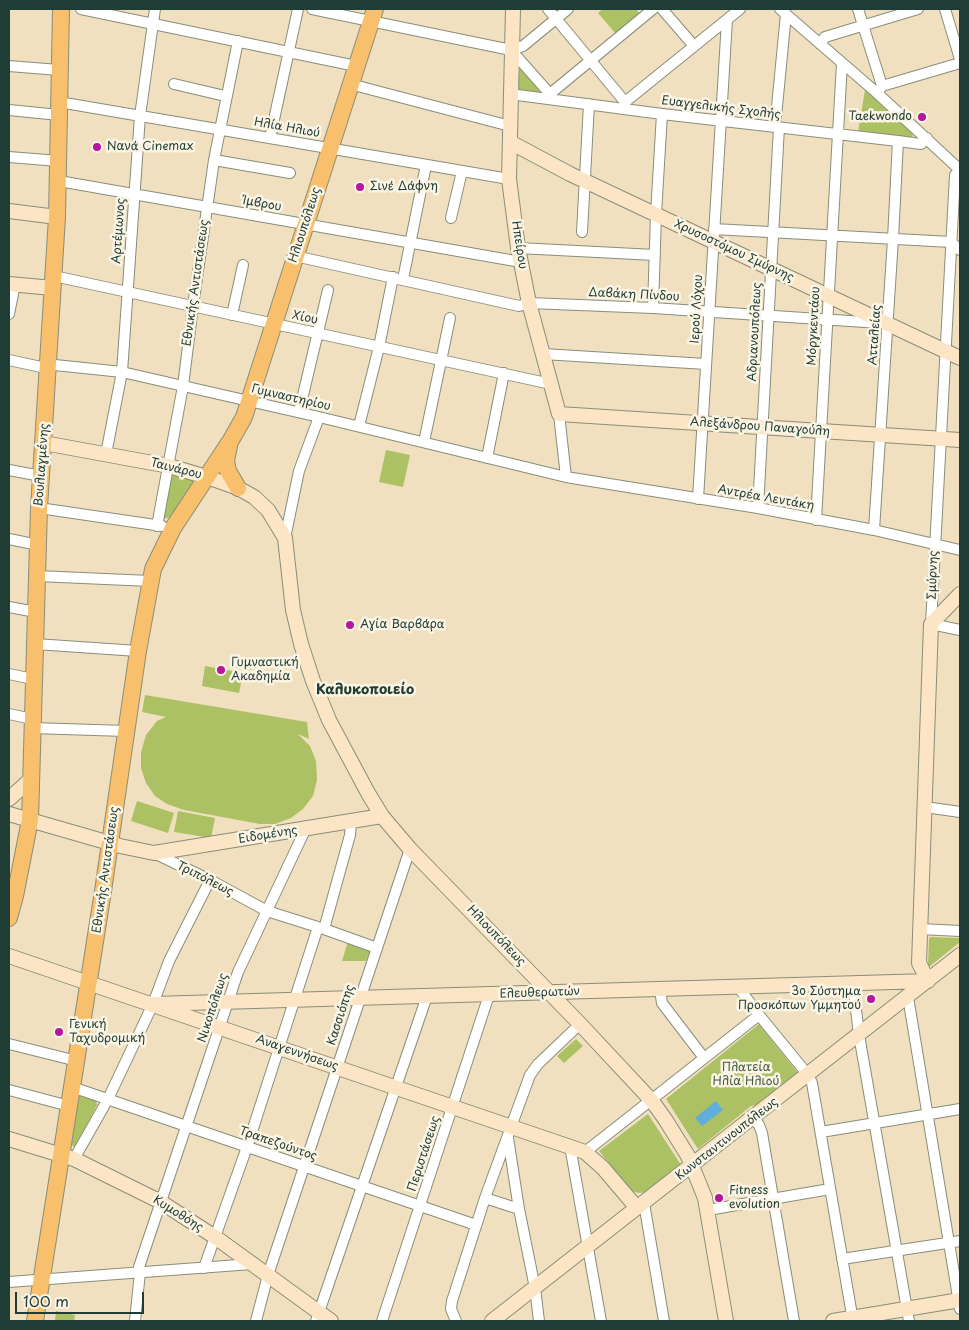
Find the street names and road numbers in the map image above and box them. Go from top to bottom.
street label: Ευαγγελικής Σχολής [661,94,781,122]
street label: Ηλία Ηλιού [253,115,321,141]
street label: Ηλιουπόλεως [286,186,324,264]
street label: Ίμβρου [241,194,283,214]
street label: Αρτέμωνος [110,198,128,264]
street label: Χρυσοστόμου Σμύρνης [672,217,796,285]
street label: Εθνικής Αντιστάσεως [180,219,212,347]
street label: Ηπείρου [508,220,530,270]
street label: Ιερού Λόχου [688,274,706,344]
street label: Αδριανουπόλεως [745,282,765,382]
street label: Δαβάκη Πίνδου [588,285,680,305]
street label: Μόργκεντάου [805,286,823,366]
street label: Ατταλείας [866,304,884,366]
street label: Χίου [291,308,319,328]
street label: Γυμναστηρίου [250,382,332,414]
street label: Αλεξάνδρου Παναγούλη [690,415,830,439]
street label: Βουλιαγμένης [32,423,52,507]
street label: Ταινάρου [149,456,203,482]
street label: Αντρέα Λεντάκη [717,482,815,514]
street label: Σμύρνης [925,550,941,600]
street label: Εθνικής Αντιστάσεως [90,806,122,934]
street label: Ειδομένης [237,823,299,847]
street label: Τριπόλεως [174,859,236,899]
street label: Ηλιουπόλεως [464,903,528,969]
street label: Νικοπόλεως [195,971,231,1045]
street label: Κασσιόπης [324,983,358,1047]
street label: Ελευθερωτών [499,984,581,1002]
street label: Αναγεννήσεως [254,1032,340,1074]
street label: Κωνσταντινουπόλεως [673,1095,781,1183]
street label: Περιστάσεως [405,1114,443,1194]
street label: Τραπεζούντος [237,1124,319,1164]
street label: Κυμοθόης [150,1193,206,1235]

